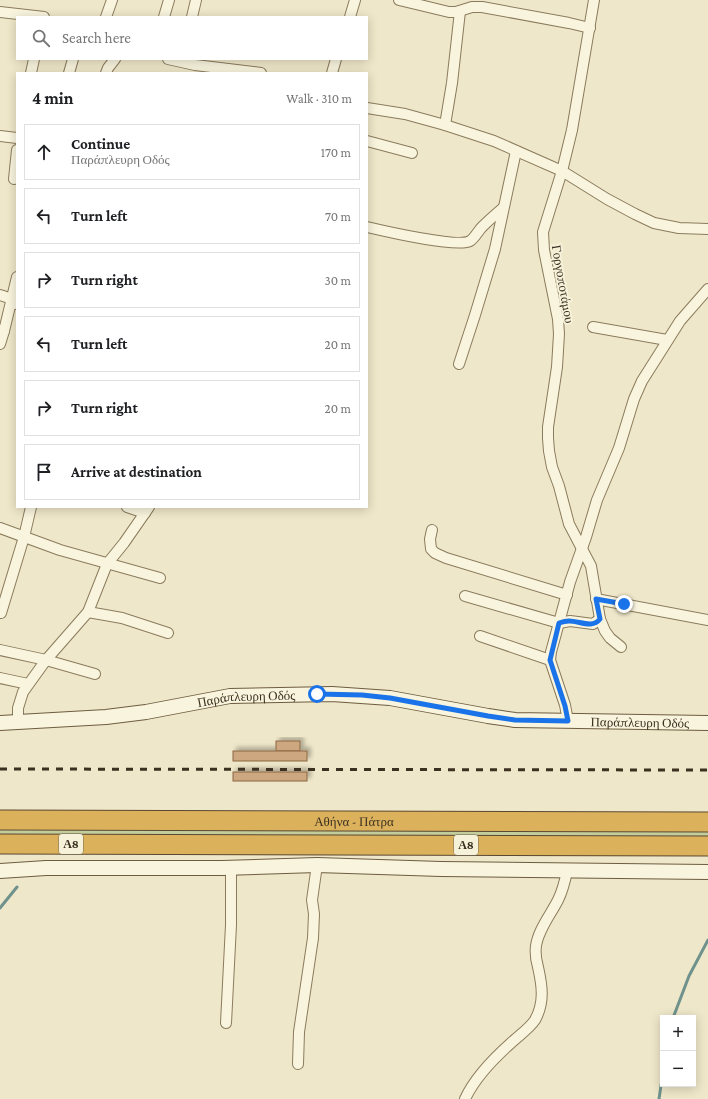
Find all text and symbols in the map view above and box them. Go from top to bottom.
search box [16,16,368,60]
icon: search [30,27,52,49]
text: Search here [62,30,131,46]
text: 4 min [32,89,74,108]
text: Walk · 310 m [286,91,352,106]
text: Continue [71,136,130,152]
icon: ahead [33,141,55,163]
text: 170 m [321,145,351,160]
text: Παράπλευρη Οδός [71,152,170,167]
icon: left [33,205,55,227]
text: Turn left [71,208,127,224]
text: 70 m [325,209,351,224]
street label: Γοργοποτάμου [549,244,577,324]
icon: right [33,269,55,291]
text: Turn right [71,272,138,288]
text: 30 m [325,273,351,288]
icon: left [33,333,55,355]
text: Turn left [71,336,127,352]
text: 20 m [325,337,351,352]
icon: right [33,397,55,419]
text: Turn right [71,400,138,416]
text: 20 m [325,401,351,416]
icon: arrive [33,461,55,483]
text: Arrive at destination [71,464,202,480]
route end [615,595,633,613]
route start [308,685,326,703]
street label: Παράπλευρη Οδός [196,687,296,710]
street label: Παράπλευρη Οδός [590,714,690,730]
street label: Αθήνα - Πάτρα [314,813,394,829]
road number: Α8 [59,834,83,854]
road number: Α8 [454,835,478,855]
map controls [660,1015,696,1087]
button: + [660,1015,696,1051]
button: − [660,1051,696,1087]

